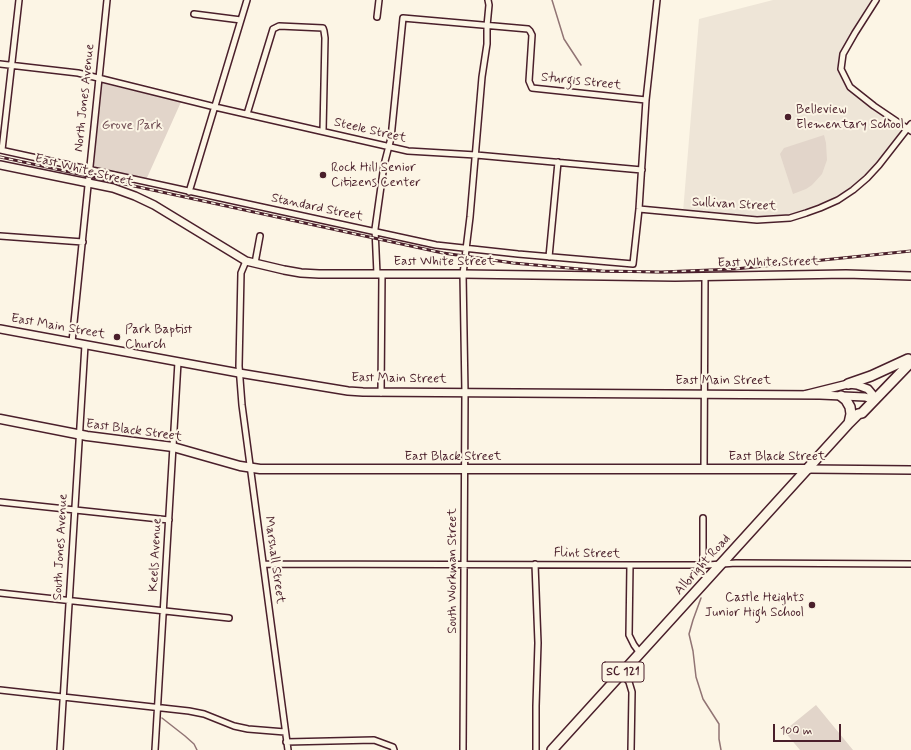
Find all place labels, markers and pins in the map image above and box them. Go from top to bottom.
place label: Belleview Elementary School [796,102,904,133]
marker: Belleview Elementary School [783,112,793,122]
place label: Rock Hill Senior Citizens Center [331,160,421,191]
marker: Rock Hill Senior Citizens Center [318,170,328,180]
place label: Park Baptist Church [125,322,192,353]
marker: Park Baptist Church [112,332,122,342]
place label: Castle Heights Junior High School [705,590,804,621]
marker: Castle Heights Junior High School [807,600,817,610]

